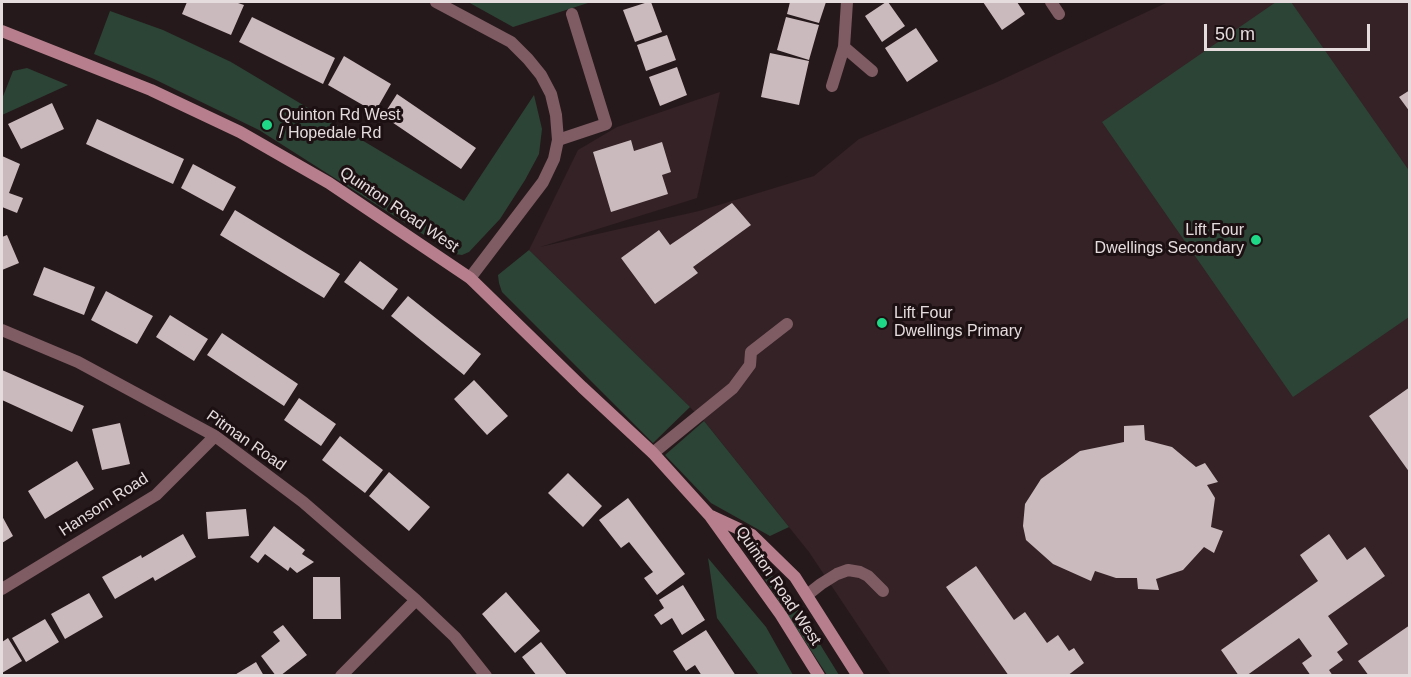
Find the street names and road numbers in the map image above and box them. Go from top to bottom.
street label: Quinton Road West [336,163,462,257]
street label: Pitman Road [203,407,289,475]
street label: Hansom Road [56,469,152,541]
street label: Quinton Road West [731,523,825,649]

